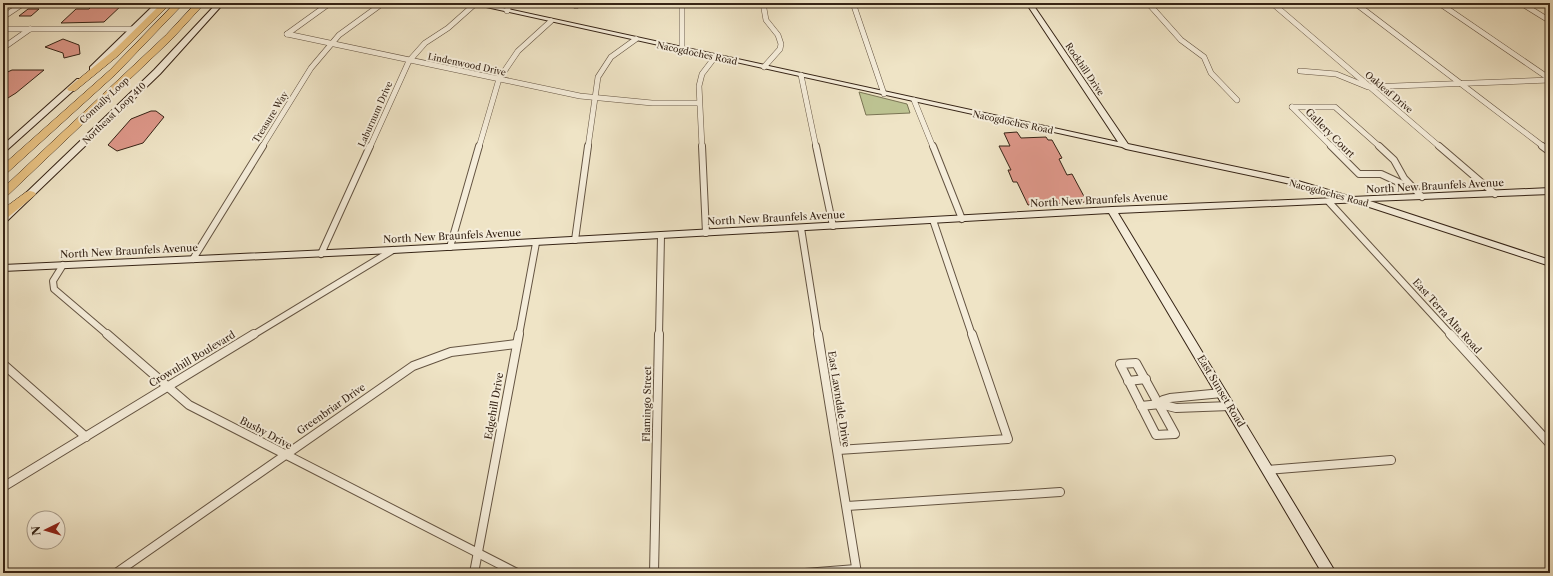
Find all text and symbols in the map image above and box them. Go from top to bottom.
street label: Nacogdoches Road [656,39,739,67]
street label: Rockhill Drive [1063,40,1107,98]
street label: Lindenwood Drive [427,50,507,78]
street label: Oakleaf Drive [1363,69,1415,115]
street label: Connally Loop [77,74,131,126]
street label: Laburnum Drive [356,79,394,149]
street label: Northeast Loop 410 [80,80,148,146]
street label: Treasure Way [250,88,291,145]
street label: Gallery Court [1303,106,1358,161]
street label: Nacogdoches Road [972,108,1055,136]
street label: North New Braunfels Avenue [1366,176,1505,196]
street label: Nacogdoches Road [1288,177,1370,209]
street label: North New Braunfels Avenue [1030,190,1169,210]
street label: North New Braunfels Avenue [707,208,846,228]
street label: North New Braunfels Avenue [383,226,522,246]
street label: North New Braunfels Avenue [60,241,199,261]
street label: East Terra Alta Road [1410,276,1484,356]
street label: Crownhill Boulevard [147,328,237,390]
street label: East Lawndale Drive [825,350,853,448]
street label: East Sunset Road [1194,353,1248,429]
street label: Flamingo Street [640,366,654,442]
street label: Edgehill Drive [482,371,506,440]
street label: Greenbriar Drive [294,380,368,438]
street label: Busby Drive [238,414,295,452]
north arrow [26,510,66,550]
text: N [29,525,43,536]

